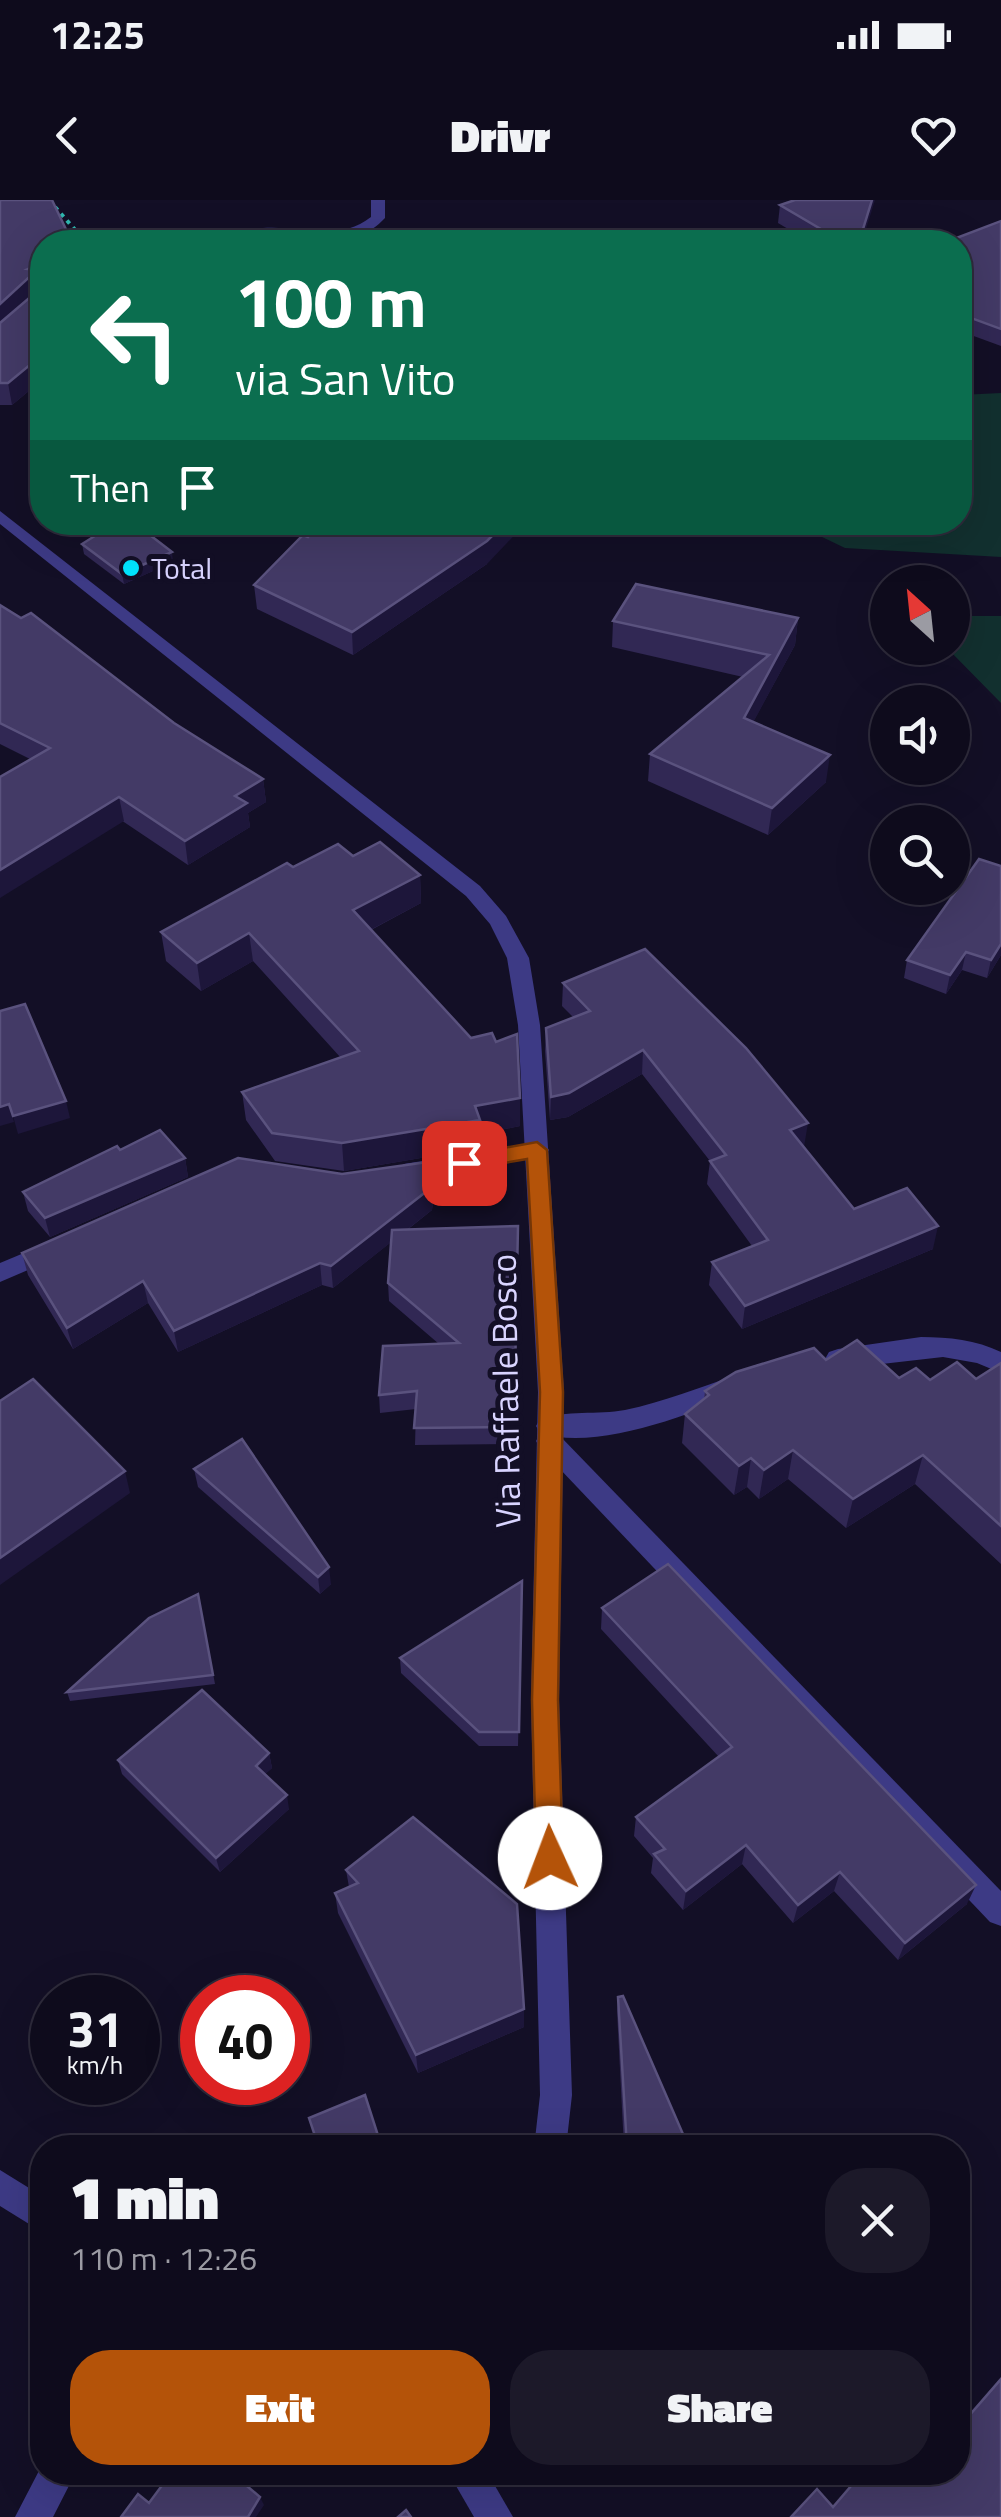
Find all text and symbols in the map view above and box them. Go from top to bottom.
text: 12:25 [50,6,145,64]
text: Drivr [451,101,550,169]
icon: back [40,108,95,163]
icon: heart [906,108,961,163]
text: 100 m [235,248,427,354]
icon: left [70,270,200,400]
text: via San Vito [235,344,456,412]
text: Then [70,459,150,517]
icon: arrive [170,460,225,515]
place label: Total [151,545,212,591]
marker: Total [120,557,142,579]
north arrow [870,565,970,665]
map controls [870,565,970,905]
button: sound [870,685,970,785]
button: search [870,805,970,905]
pin [422,1121,507,1206]
icon: arrive [437,1136,492,1191]
street label: Via Raffaele Bosco [476,1254,534,1528]
position arrow [498,1806,602,1910]
speed limit sign: 40 [180,1975,310,2105]
text: 31 [67,1990,123,2066]
text: km/h [67,2046,123,2084]
text: 1 min [70,2151,219,2242]
button: close [825,2168,930,2273]
text: 110 m · 12:26 [70,2234,257,2282]
button: Exit [70,2350,490,2465]
button: Share [510,2350,930,2465]

